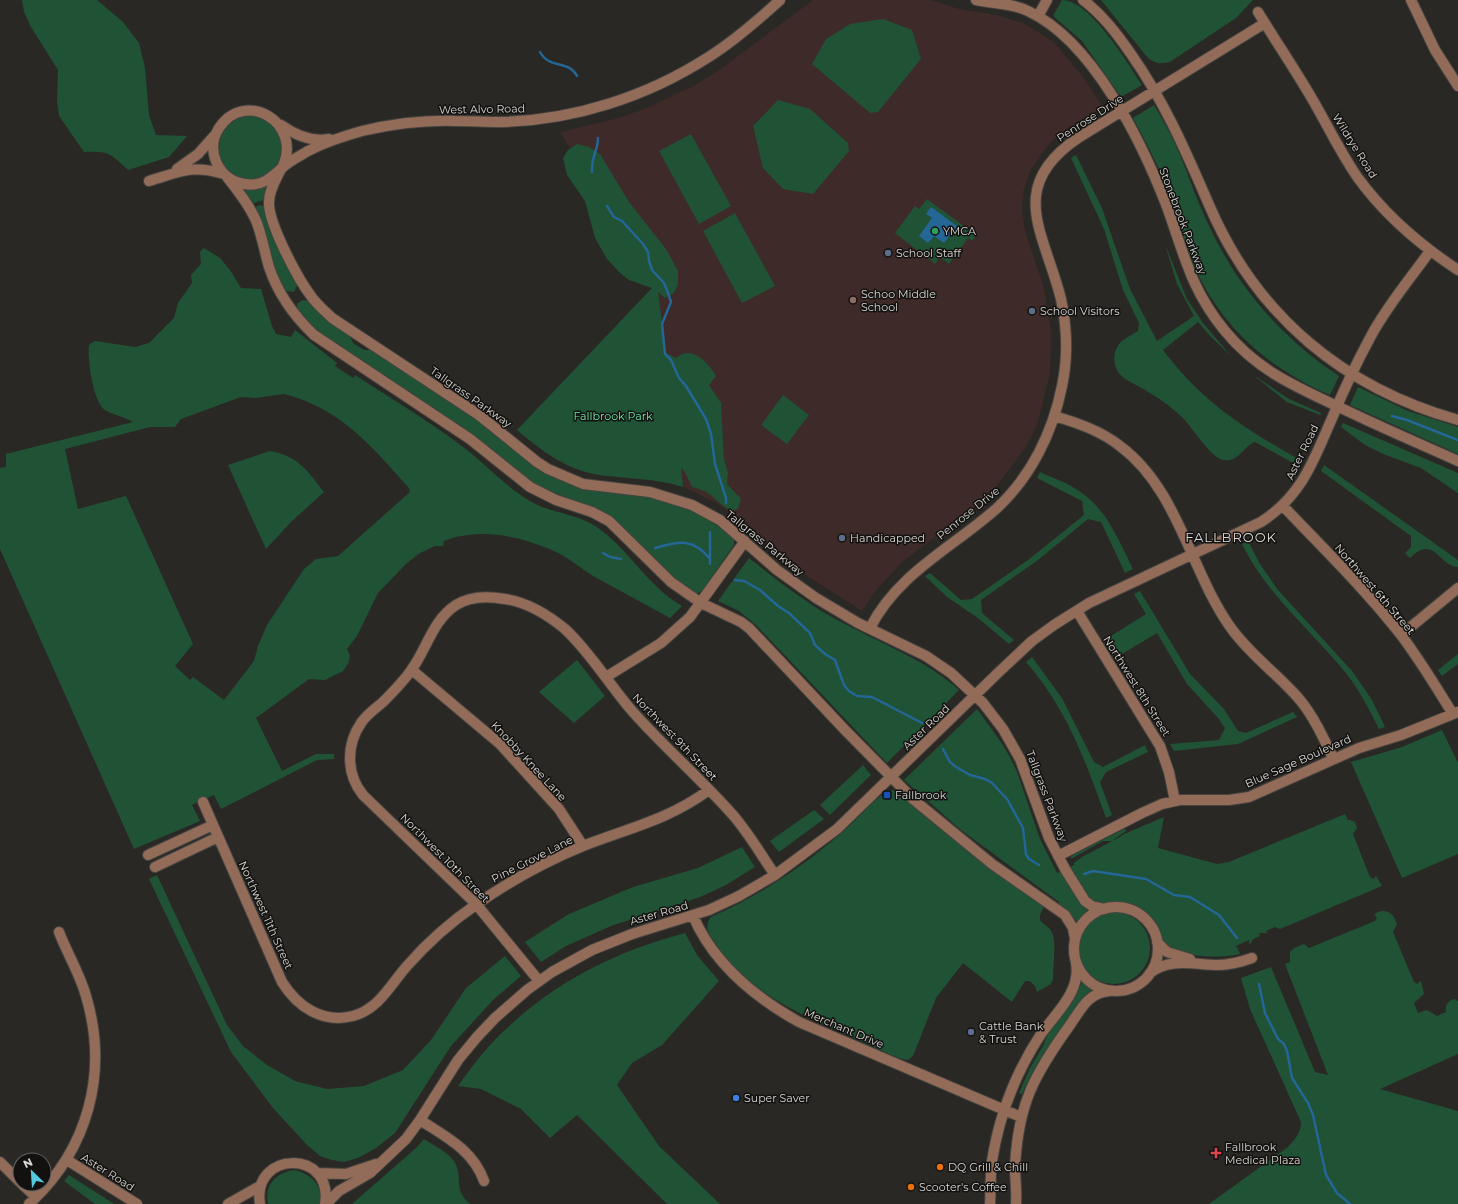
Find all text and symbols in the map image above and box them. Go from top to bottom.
street label: Penrose Drive [1054,91,1126,145]
street label: West Alvo Road [439,101,525,117]
street label: Wildrye Road [1330,111,1380,181]
street label: Stonebrook Parkway [1156,166,1210,277]
place label: YMCA [943,224,976,238]
marker: YMCA [930,226,940,236]
place label: School Staff [896,246,962,260]
marker: School Staff [883,248,893,258]
place label: Schoo Middle School [861,287,936,314]
marker: Schoo Middle School [848,295,858,305]
place label: School Visitors [1040,304,1120,318]
marker: School Visitors [1027,306,1037,316]
street label: Tallgrass Parkway [427,364,515,430]
park label: Fallbrook Park [573,409,653,423]
street label: Aster Road [1283,422,1321,482]
street label: Penrose Drive [934,483,1002,543]
street label: Tallgrass Parkway [723,507,807,579]
district label: FALLBROOK [1185,529,1277,545]
place label: Handicapped [850,531,925,545]
marker: Handicapped [837,533,847,543]
street label: Northwest 6th Street [1332,541,1419,638]
street label: Northwest 8th Street [1100,633,1174,739]
street label: Northwest 9th Street [630,690,721,784]
street label: Aster Road [900,701,952,753]
street label: Knobby Knee Lane [488,718,570,804]
street label: Blue Sage Boulevard [1243,731,1353,791]
street label: Tallgrass Parkway [1023,748,1071,844]
place label: Fallbrook [895,788,947,802]
marker: Fallbrook [882,790,892,800]
street label: Northwest 10th Street [397,810,493,906]
street label: Pine Grove Lane [489,832,575,886]
street label: Northwest 11th Street [236,859,296,972]
street label: Aster Road [628,898,690,928]
street label: Merchant Drive [802,1005,886,1051]
place label: Cattle Bank & Trust [979,1019,1044,1046]
marker: Cattle Bank & Trust [966,1027,976,1037]
place label: Super Saver [744,1091,810,1105]
marker: Super Saver [731,1093,741,1103]
place label: Fallbrook Medical Plaza [1225,1140,1301,1167]
marker: Fallbrook Medical Plaza [1210,1147,1222,1159]
street label: Aster Road [79,1150,137,1194]
north arrow [12,1152,52,1192]
text: N [21,1155,35,1171]
place label: DQ Grill & Chill [948,1160,1028,1174]
marker: DQ Grill & Chill [935,1162,945,1172]
place label: Scooter's Coffee [919,1180,1007,1194]
marker: Scooter's Coffee [906,1182,916,1192]

